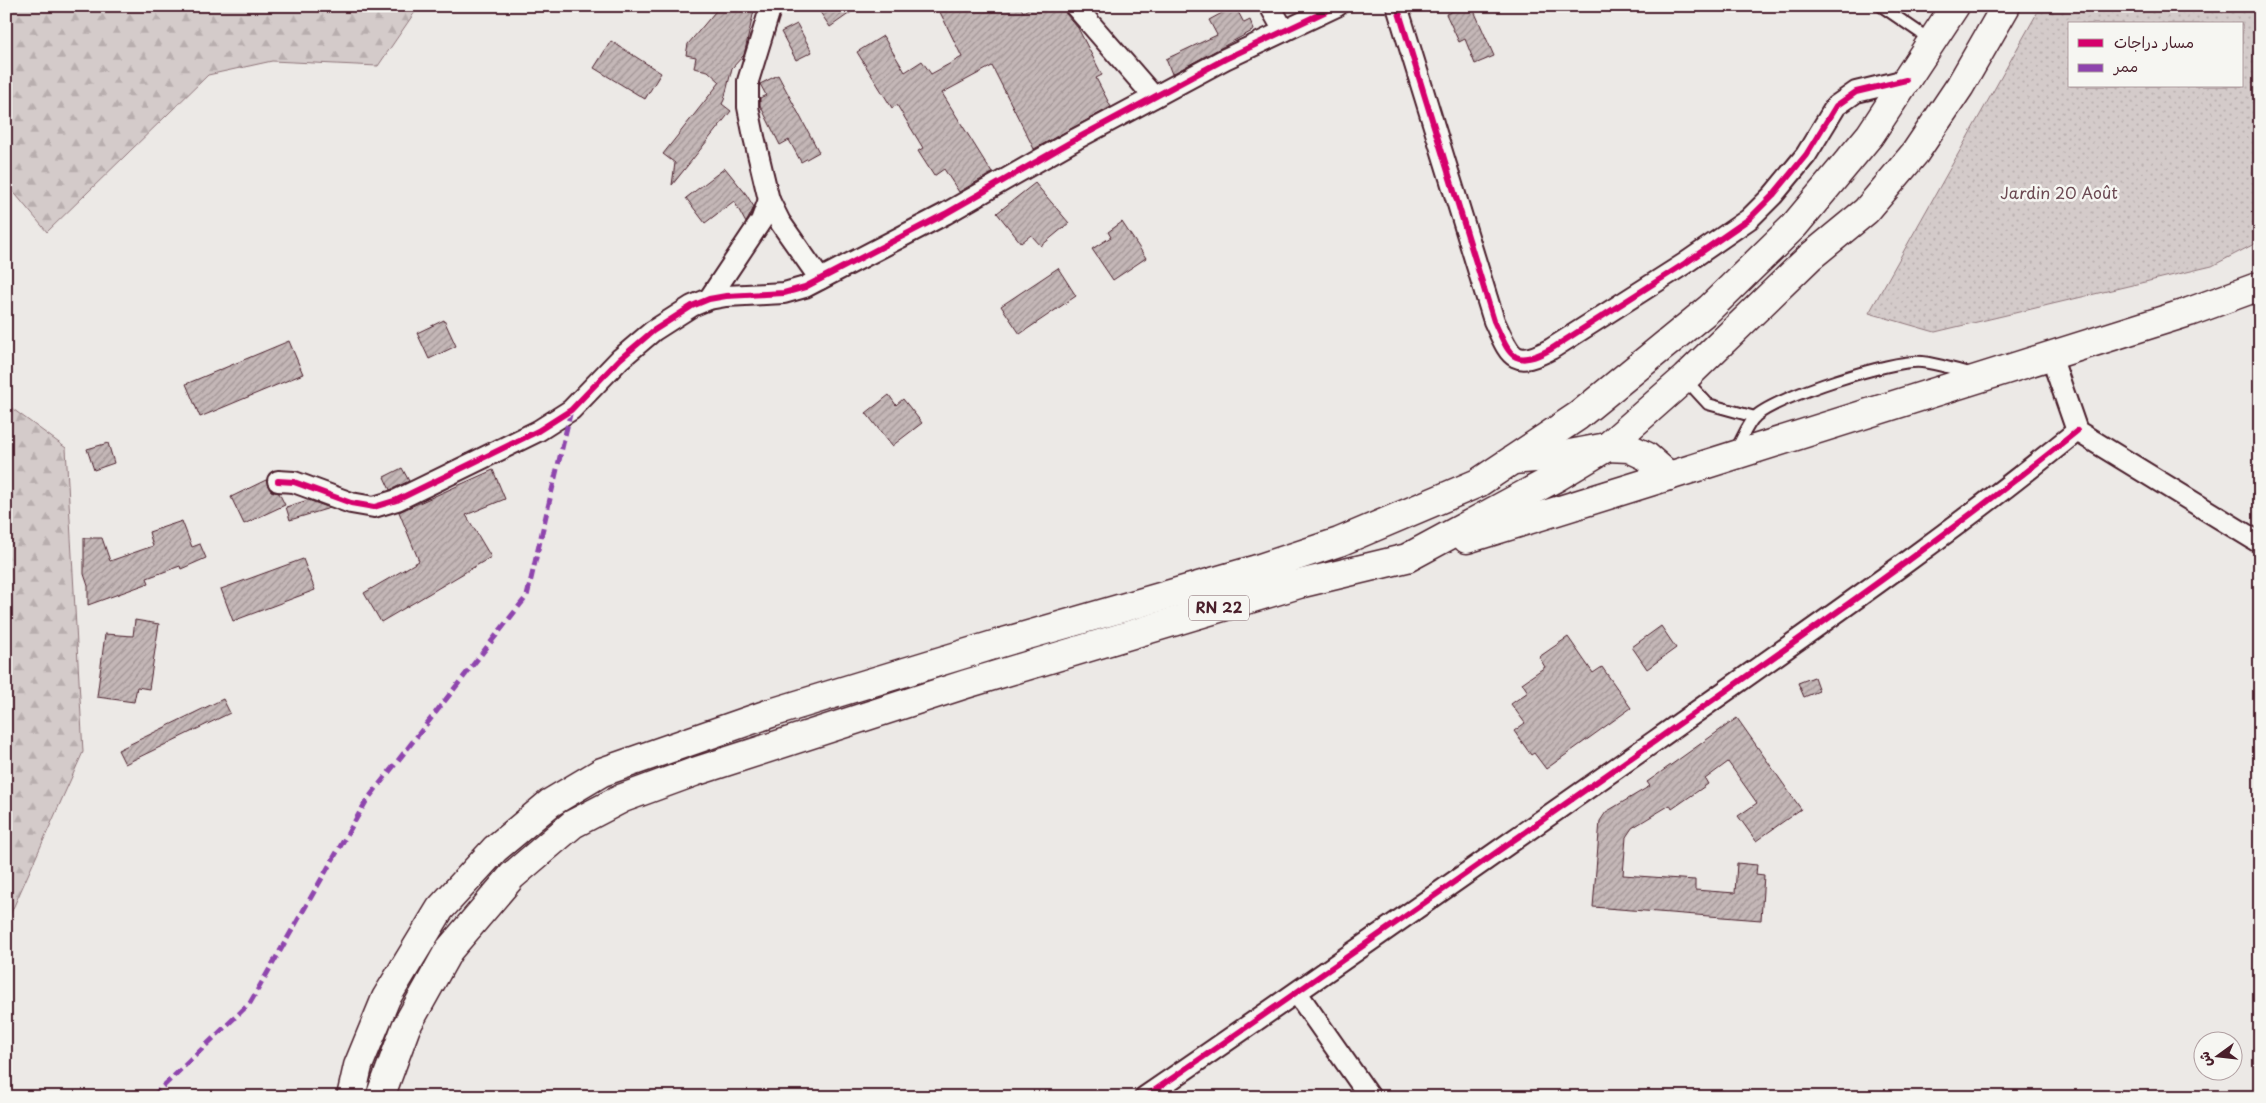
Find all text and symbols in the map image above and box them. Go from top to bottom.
legend [2068,22,2244,88]
text: مسار دراجات [2114,30,2194,53]
text: ممر [2112,54,2138,77]
park label: Jardin 20 Août [2000,180,2118,204]
road number: RN 22 [1189,596,1249,620]
north arrow [2194,1030,2244,1080]
text: ش [2193,1049,2217,1070]

